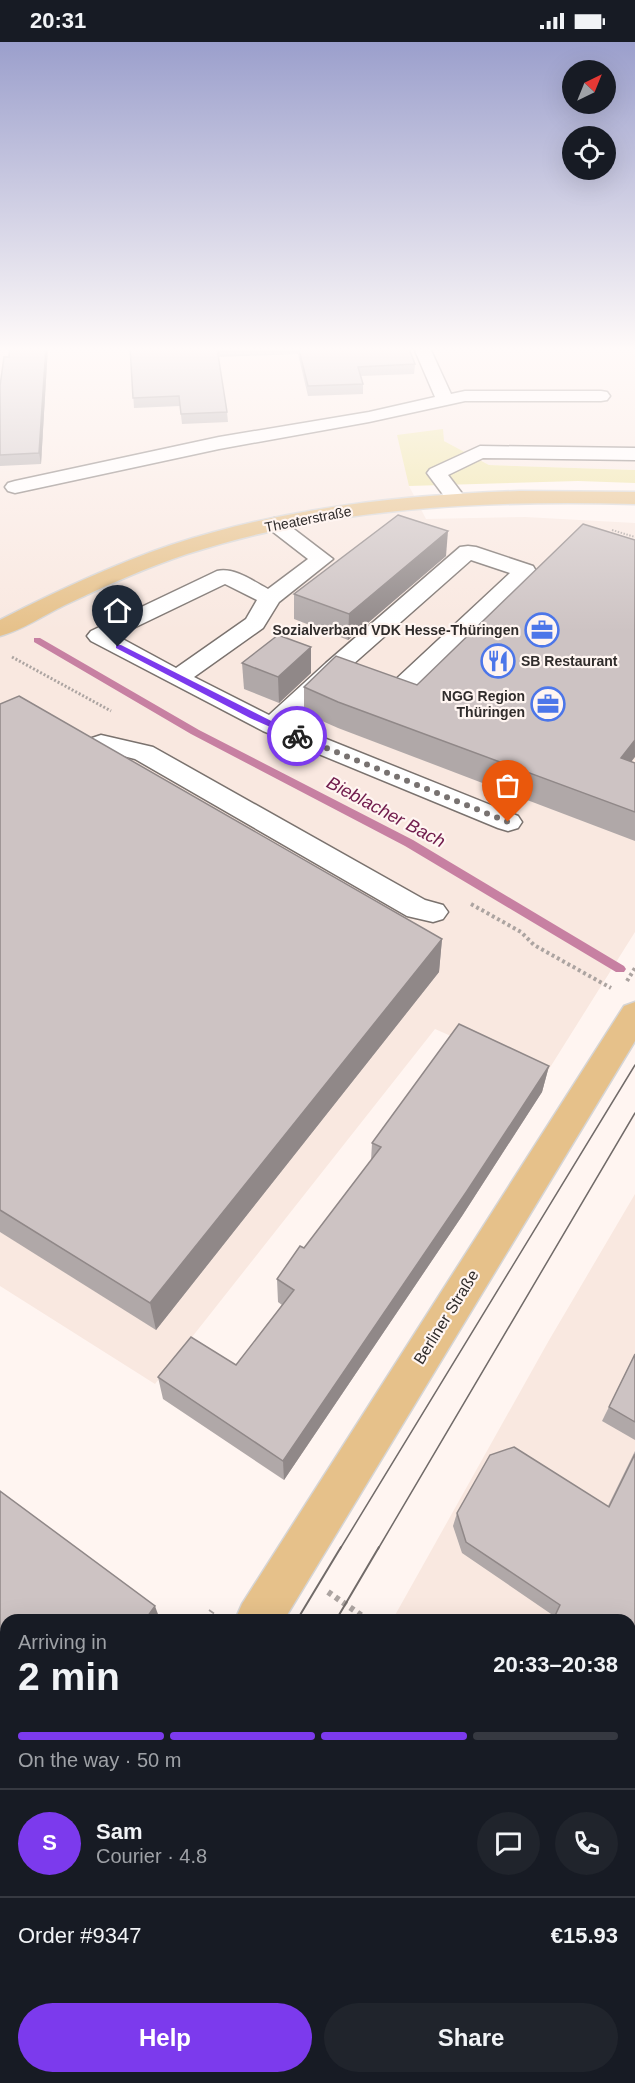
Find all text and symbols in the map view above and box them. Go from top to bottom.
text: 20:31 [30,8,86,33]
north arrow [562,60,616,114]
map controls [562,60,616,180]
button: locate [562,126,616,180]
street label: Theaterstraße [263,503,353,535]
pin [92,585,143,647]
icon: home [101,594,134,627]
office icon: Sozialverband VDK Hesse-Thüringen [524,612,560,648]
place label: Sozialverband VDK Hesse-Thüringen [272,622,519,638]
restaurant icon: SB Restaurant [480,643,516,679]
place label: SB Restaurant [521,653,618,669]
office icon: NGG Region Thüringen [530,686,566,722]
place label: NGG Region Thüringen [442,688,525,720]
courier [267,706,327,766]
icon: bike [281,720,314,753]
pin [482,760,533,822]
icon: bag [491,769,524,802]
water label: Bieblacher Bach [323,772,449,852]
street label: Berliner Straße [410,1267,482,1367]
text: Arriving in [18,1631,107,1653]
text: 20:33–20:38 [493,1652,618,1677]
text: 2 min [18,1655,120,1698]
text: On the way · 50 m [18,1749,181,1771]
button: chat [477,1812,540,1875]
button: phone [555,1812,618,1875]
text: Sam [96,1819,142,1844]
text: S [42,1830,57,1855]
text: Courier · 4.8 [96,1845,207,1867]
text: Order #9347 [18,1923,142,1948]
text: €15.93 [551,1923,618,1948]
button: Help [18,2003,312,2072]
button: Share [324,2003,618,2072]

